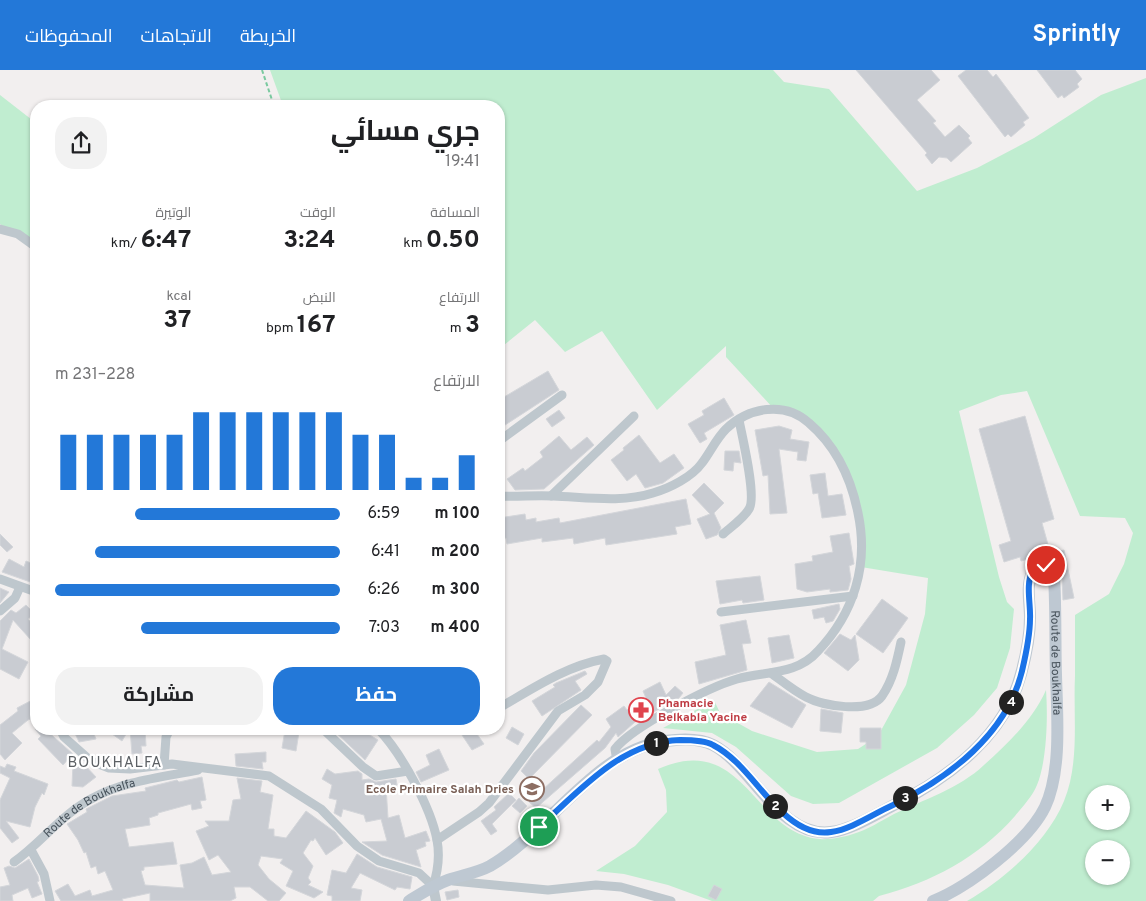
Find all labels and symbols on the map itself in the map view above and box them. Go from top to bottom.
pin [1025,544,1067,586]
street label: Route de Boukhalfa [1046,610,1064,716]
pin: 4 [998,690,1024,714]
place label: Phamacie Belkabla Yacine [658,696,747,726]
pharmacy icon: Phamacie Belkabla Yacine [628,697,654,723]
pin: 1 [644,730,668,756]
district label: BOUKHALFA [67,754,163,773]
street label: Route de Boukhalfa [41,776,137,842]
school or university icon: Ecole Primaire Salah Dries [519,776,545,802]
place label: Ecole Primaire Salah Dries [366,782,514,798]
pin: 3 [892,786,918,810]
pin: 2 [762,794,788,818]
pin [518,806,560,848]

